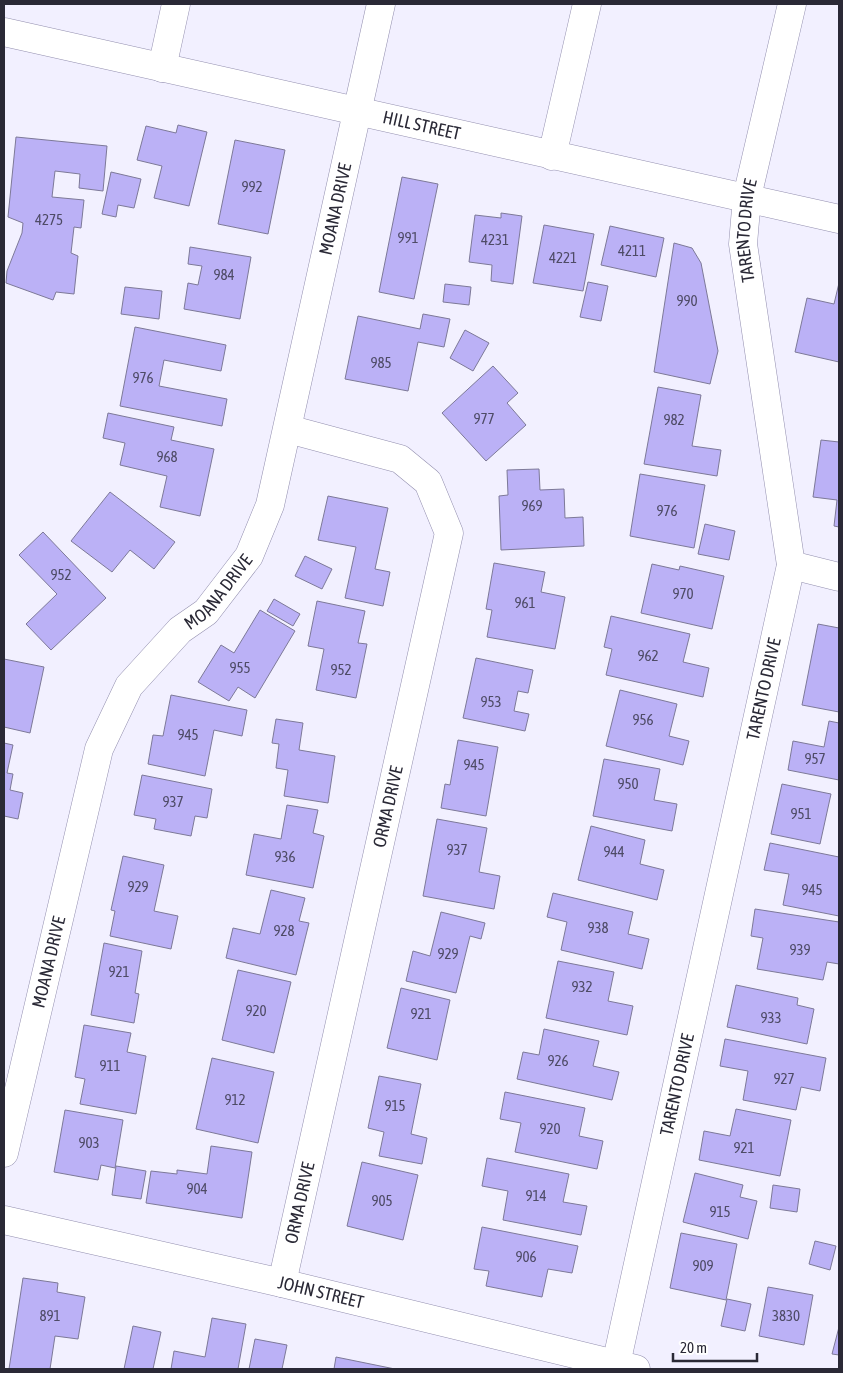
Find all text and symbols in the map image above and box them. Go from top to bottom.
street label: HILL STREET [381,106,463,144]
street label: MOANA DRIVE [315,161,356,257]
street label: TARENTO DRIVE [731,176,761,284]
house number: 992 [241,178,263,195]
house number: 4275 [35,211,63,228]
house number: 991 [397,229,419,246]
house number: 4231 [481,231,509,248]
house number: 4211 [618,242,646,259]
house number: 4221 [549,249,577,266]
house number: 984 [213,266,235,283]
house number: 990 [676,292,698,309]
house number: 985 [370,354,392,371]
house number: 976 [132,369,154,386]
house number: 977 [473,410,495,427]
house number: 982 [663,411,685,428]
house number: 968 [156,448,178,465]
house number: 969 [521,497,543,514]
house number: 976 [656,502,678,519]
street label: MOANA DRIVE [180,550,257,634]
house number: 952 [50,566,72,583]
house number: 970 [672,585,694,602]
house number: 961 [514,594,536,611]
street label: TARENTO DRIVE [742,636,785,742]
house number: 962 [637,647,659,664]
house number: 955 [229,659,251,676]
house number: 952 [330,661,352,678]
house number: 953 [480,693,502,710]
house number: 956 [632,711,654,728]
house number: 945 [177,726,199,743]
house number: 957 [804,750,826,767]
house number: 945 [463,756,485,773]
street label: ORMA DRIVE [368,763,407,849]
house number: 950 [617,775,639,792]
house number: 937 [162,793,184,810]
house number: 951 [790,805,812,822]
house number: 937 [446,841,468,858]
house number: 944 [603,843,625,860]
house number: 936 [274,848,296,865]
house number: 929 [127,878,149,895]
house number: 945 [801,881,823,898]
street label: MOANA DRIVE [27,914,69,1010]
house number: 938 [587,919,609,936]
house number: 928 [273,922,295,939]
house number: 939 [789,941,811,958]
house number: 929 [437,945,459,962]
house number: 921 [108,963,130,980]
house number: 932 [571,978,593,995]
house number: 920 [245,1002,267,1019]
house number: 921 [410,1005,432,1022]
house number: 933 [760,1009,782,1026]
street label: TARENTO DRIVE [655,1031,698,1138]
house number: 926 [547,1052,569,1069]
house number: 911 [99,1057,121,1074]
house number: 927 [773,1070,795,1087]
house number: 912 [224,1091,246,1108]
house number: 915 [384,1097,406,1114]
house number: 920 [539,1120,561,1137]
house number: 903 [78,1134,100,1151]
house number: 921 [733,1139,755,1156]
street label: ORMA DRIVE [280,1160,319,1246]
house number: 904 [186,1180,208,1197]
house number: 914 [525,1187,547,1204]
house number: 905 [371,1192,393,1209]
house number: 915 [709,1203,731,1220]
house number: 906 [515,1248,537,1265]
house number: 909 [692,1257,714,1274]
street label: JOHN STREET [276,1271,366,1313]
house number: 891 [39,1307,61,1324]
house number: 3830 [772,1307,800,1324]
scale bar [673,1330,757,1362]
text: 20 m [680,1339,707,1356]

